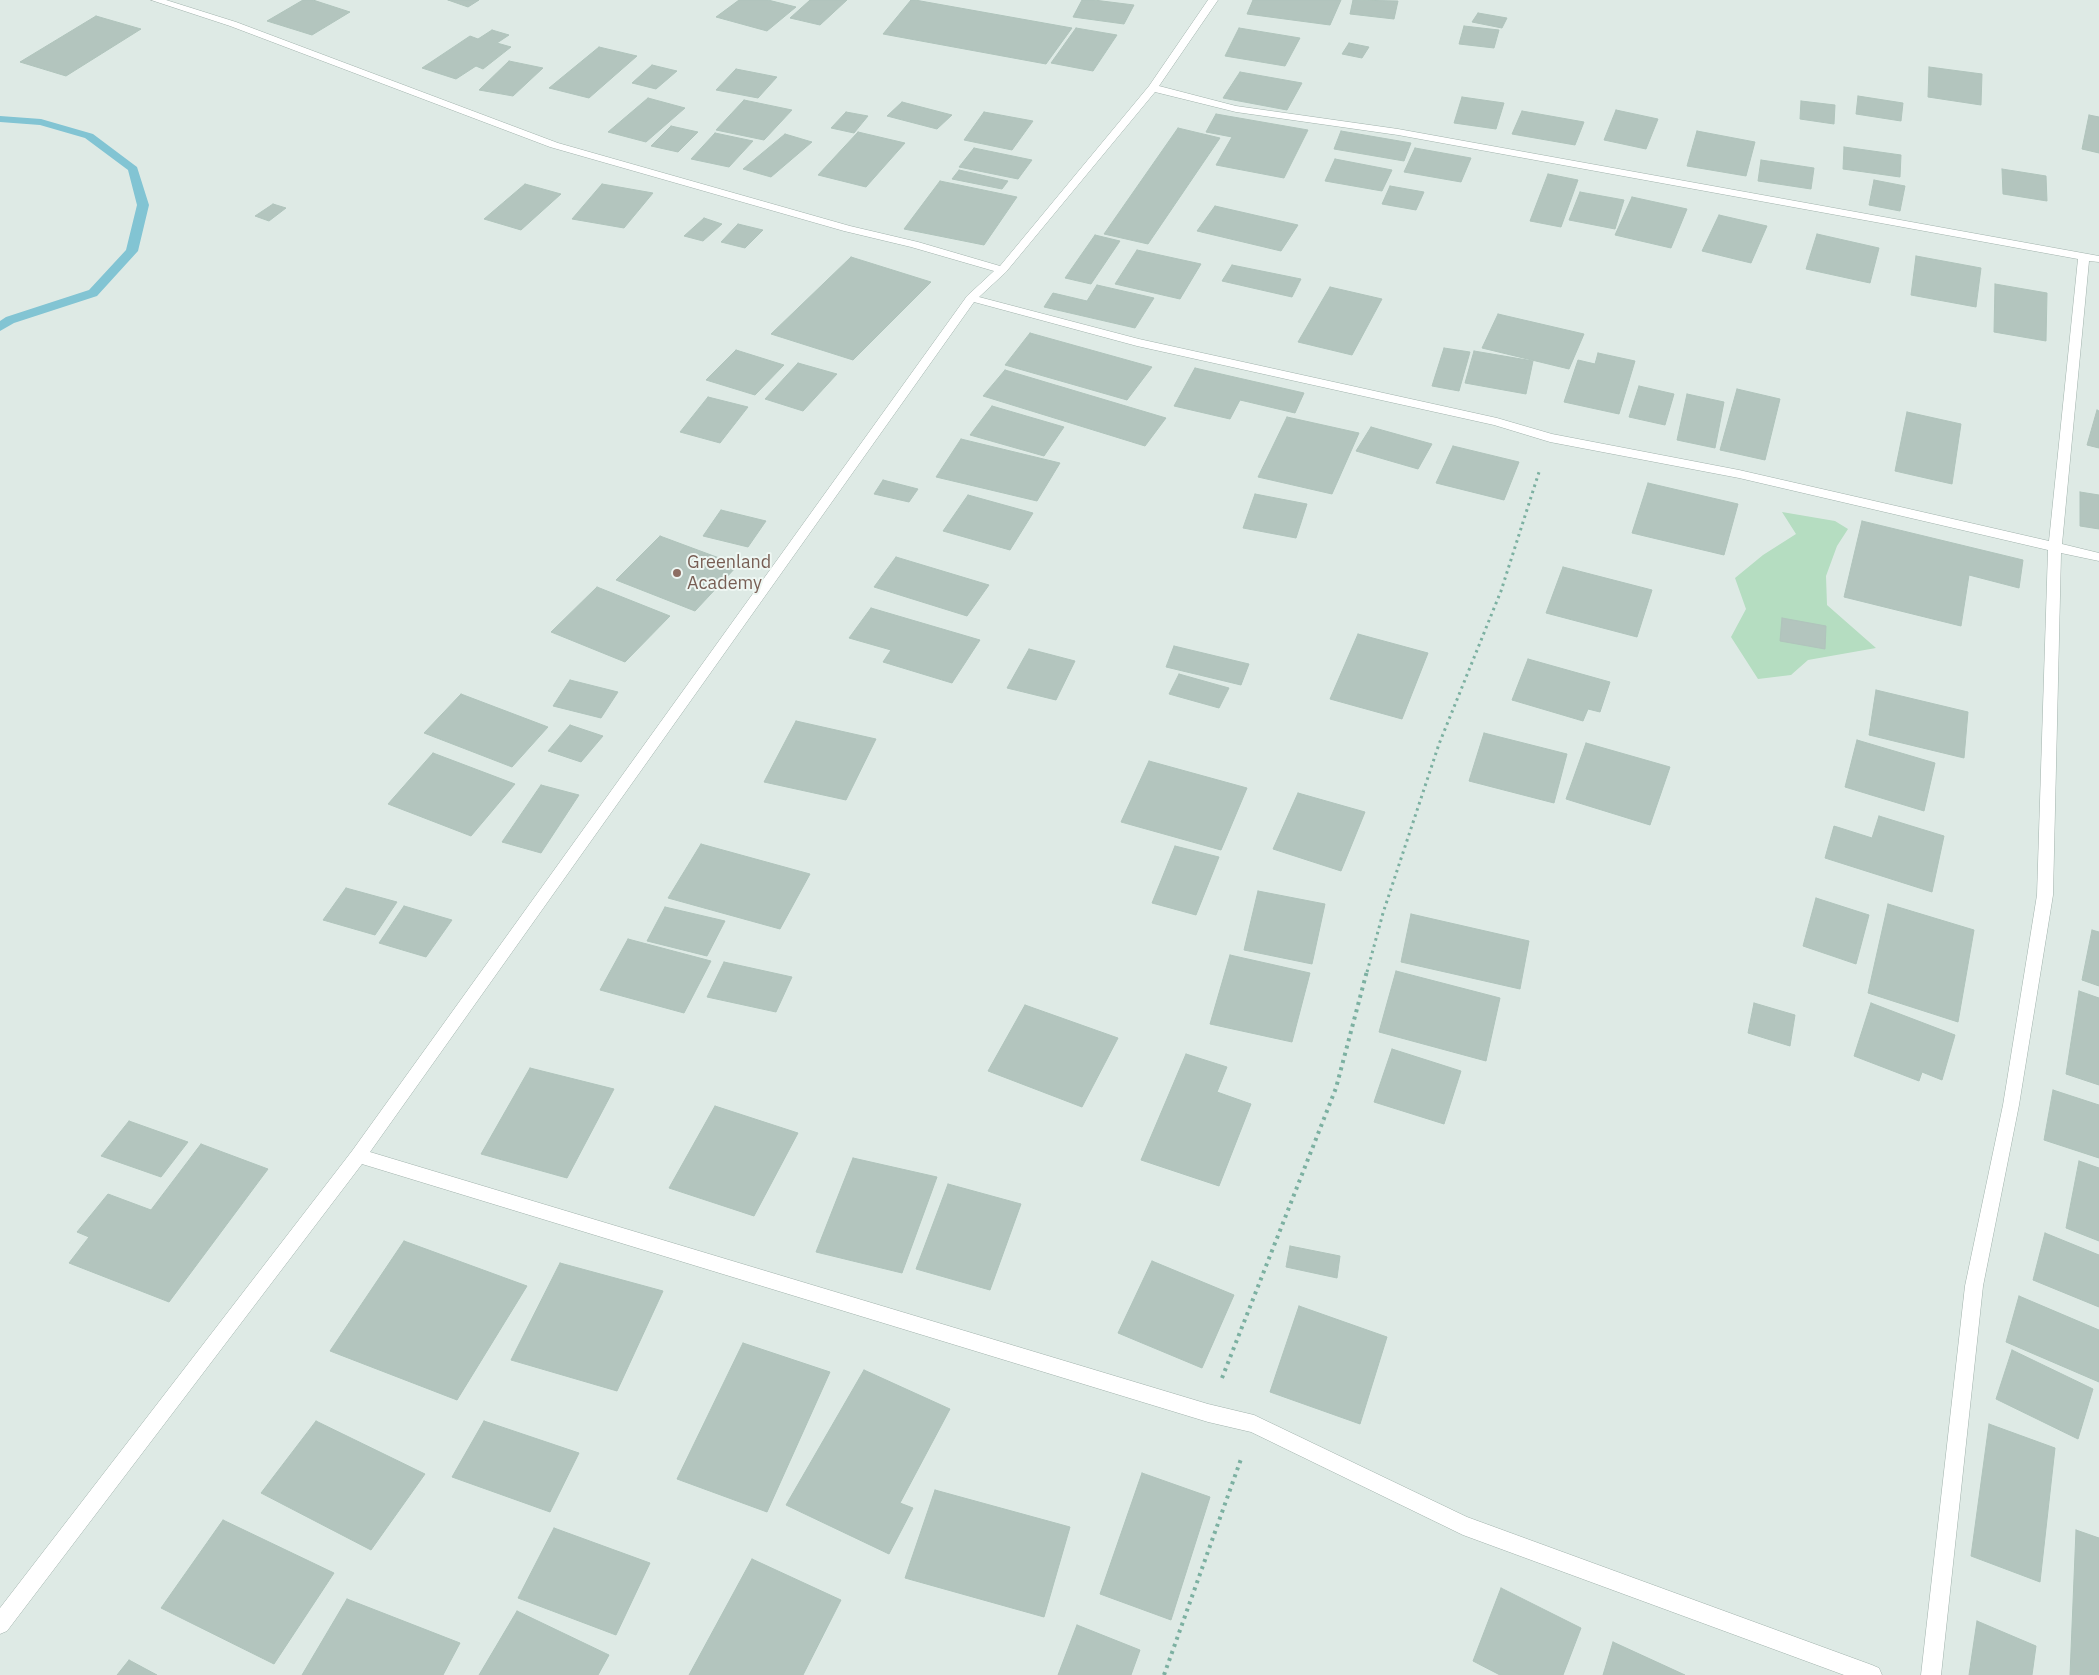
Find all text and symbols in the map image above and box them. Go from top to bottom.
place label: Greenland Academy [687,552,771,594]
marker: Greenland Academy [671,567,683,579]

